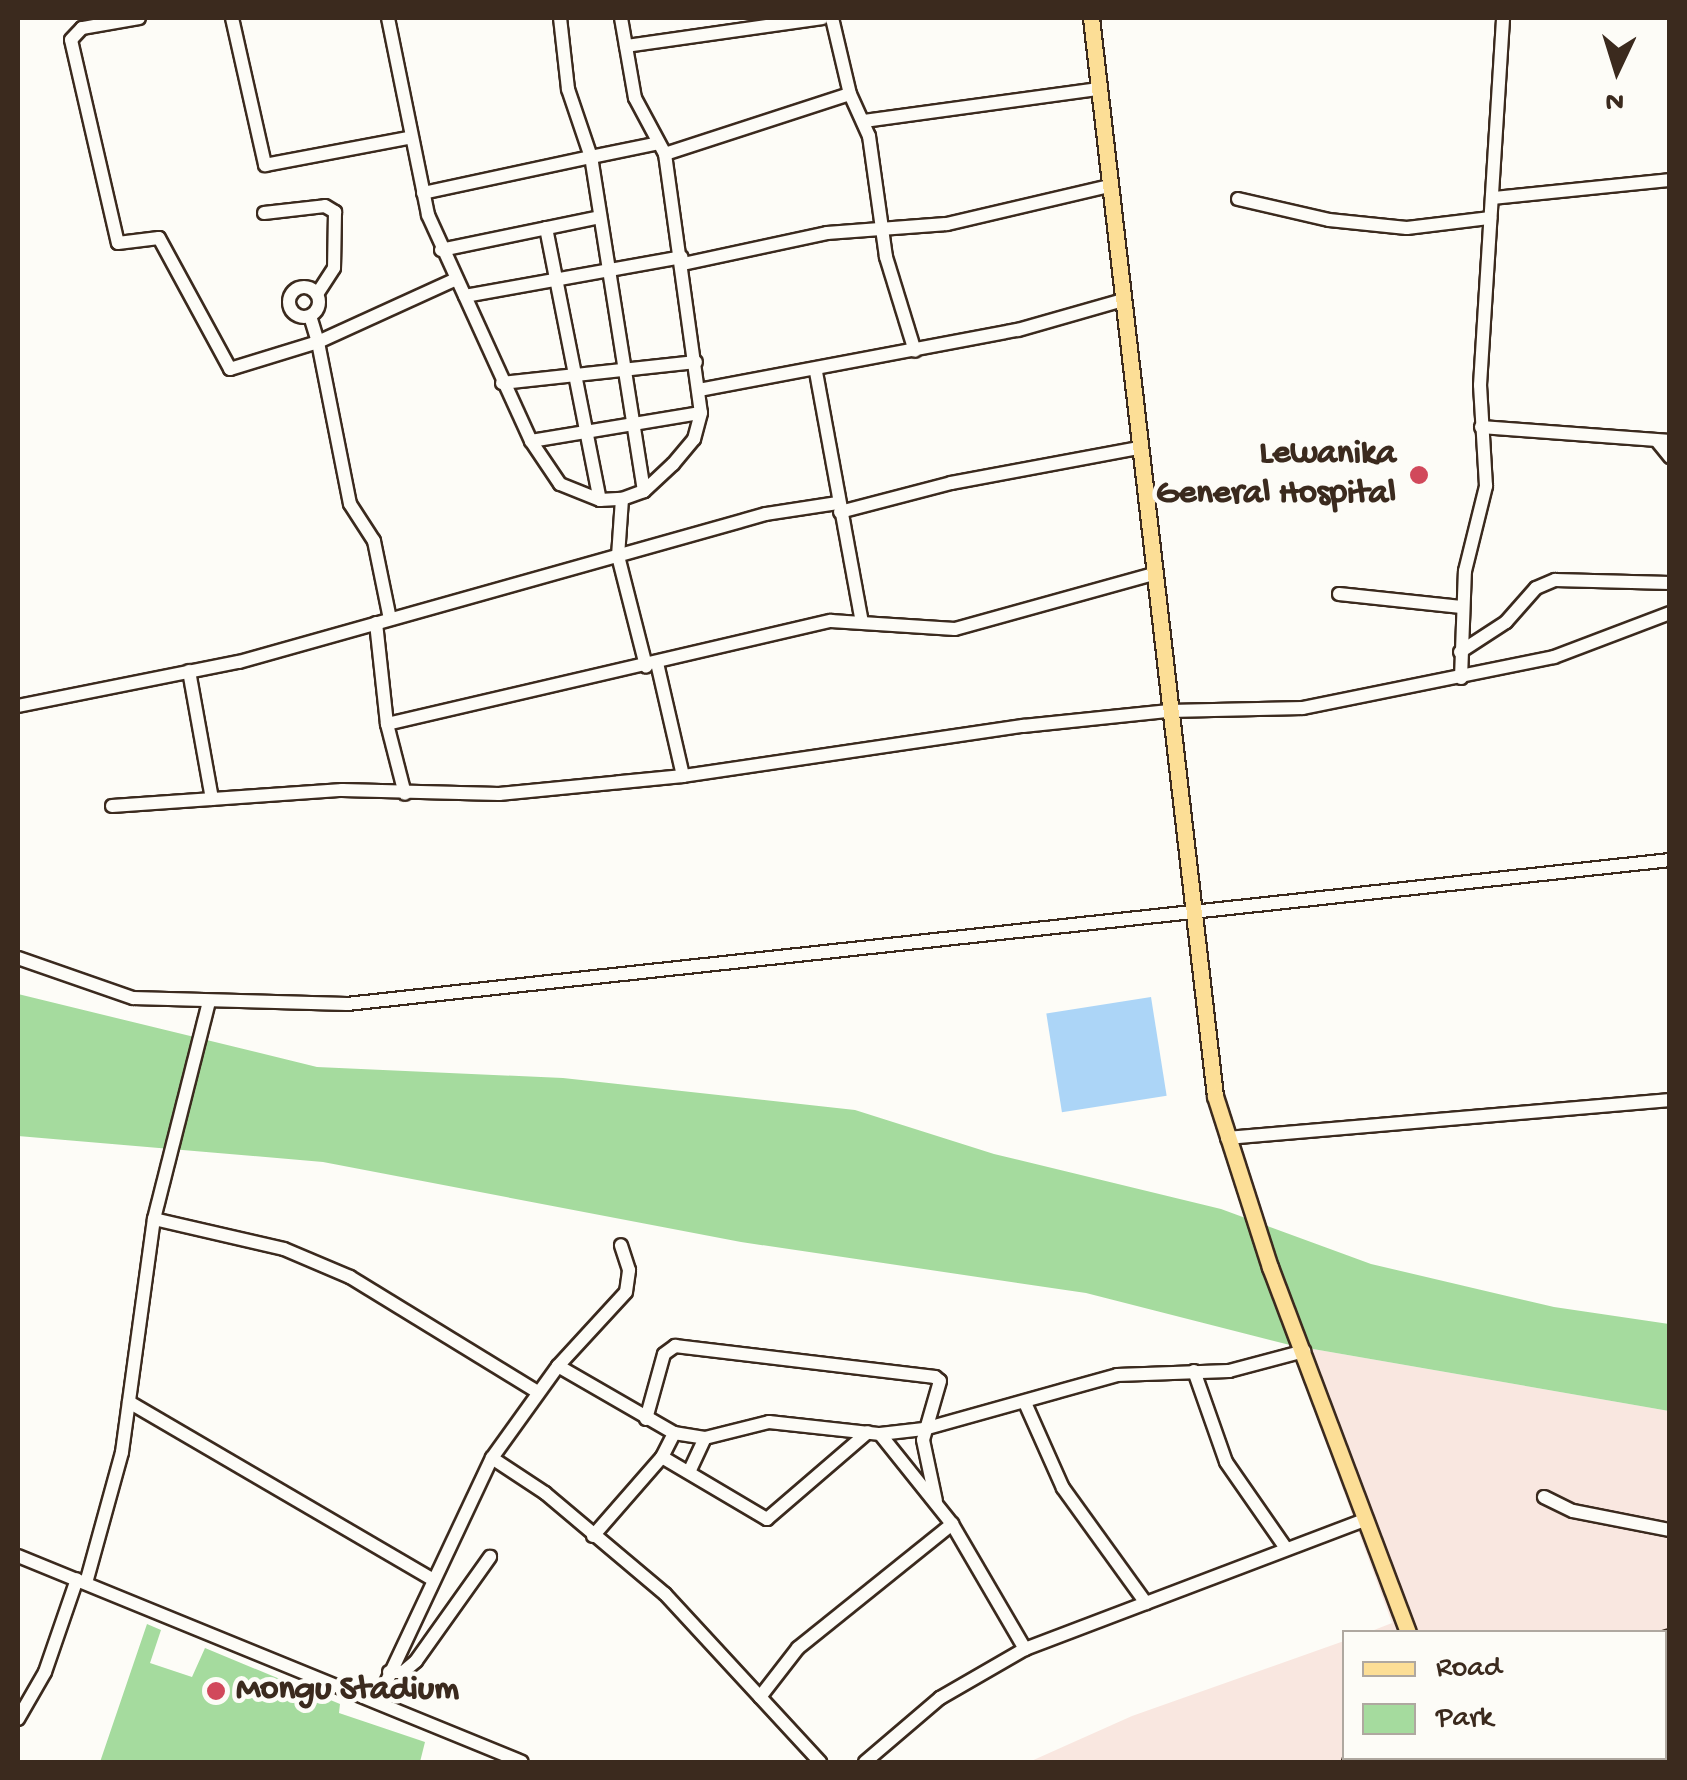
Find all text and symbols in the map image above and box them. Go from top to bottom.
north arrow [1567,20,1667,120]
text: N [1605,83,1625,118]
place label: Lewanika General Hospital [1156,434,1396,516]
marker: Lewanika General Hospital [1406,462,1432,488]
legend [1342,1630,1667,1760]
text: Road [1436,1652,1502,1687]
place label: Mongu Stadium [236,1670,459,1712]
marker: Mongu Stadium [205,1680,227,1702]
text: Park [1436,1702,1493,1737]

